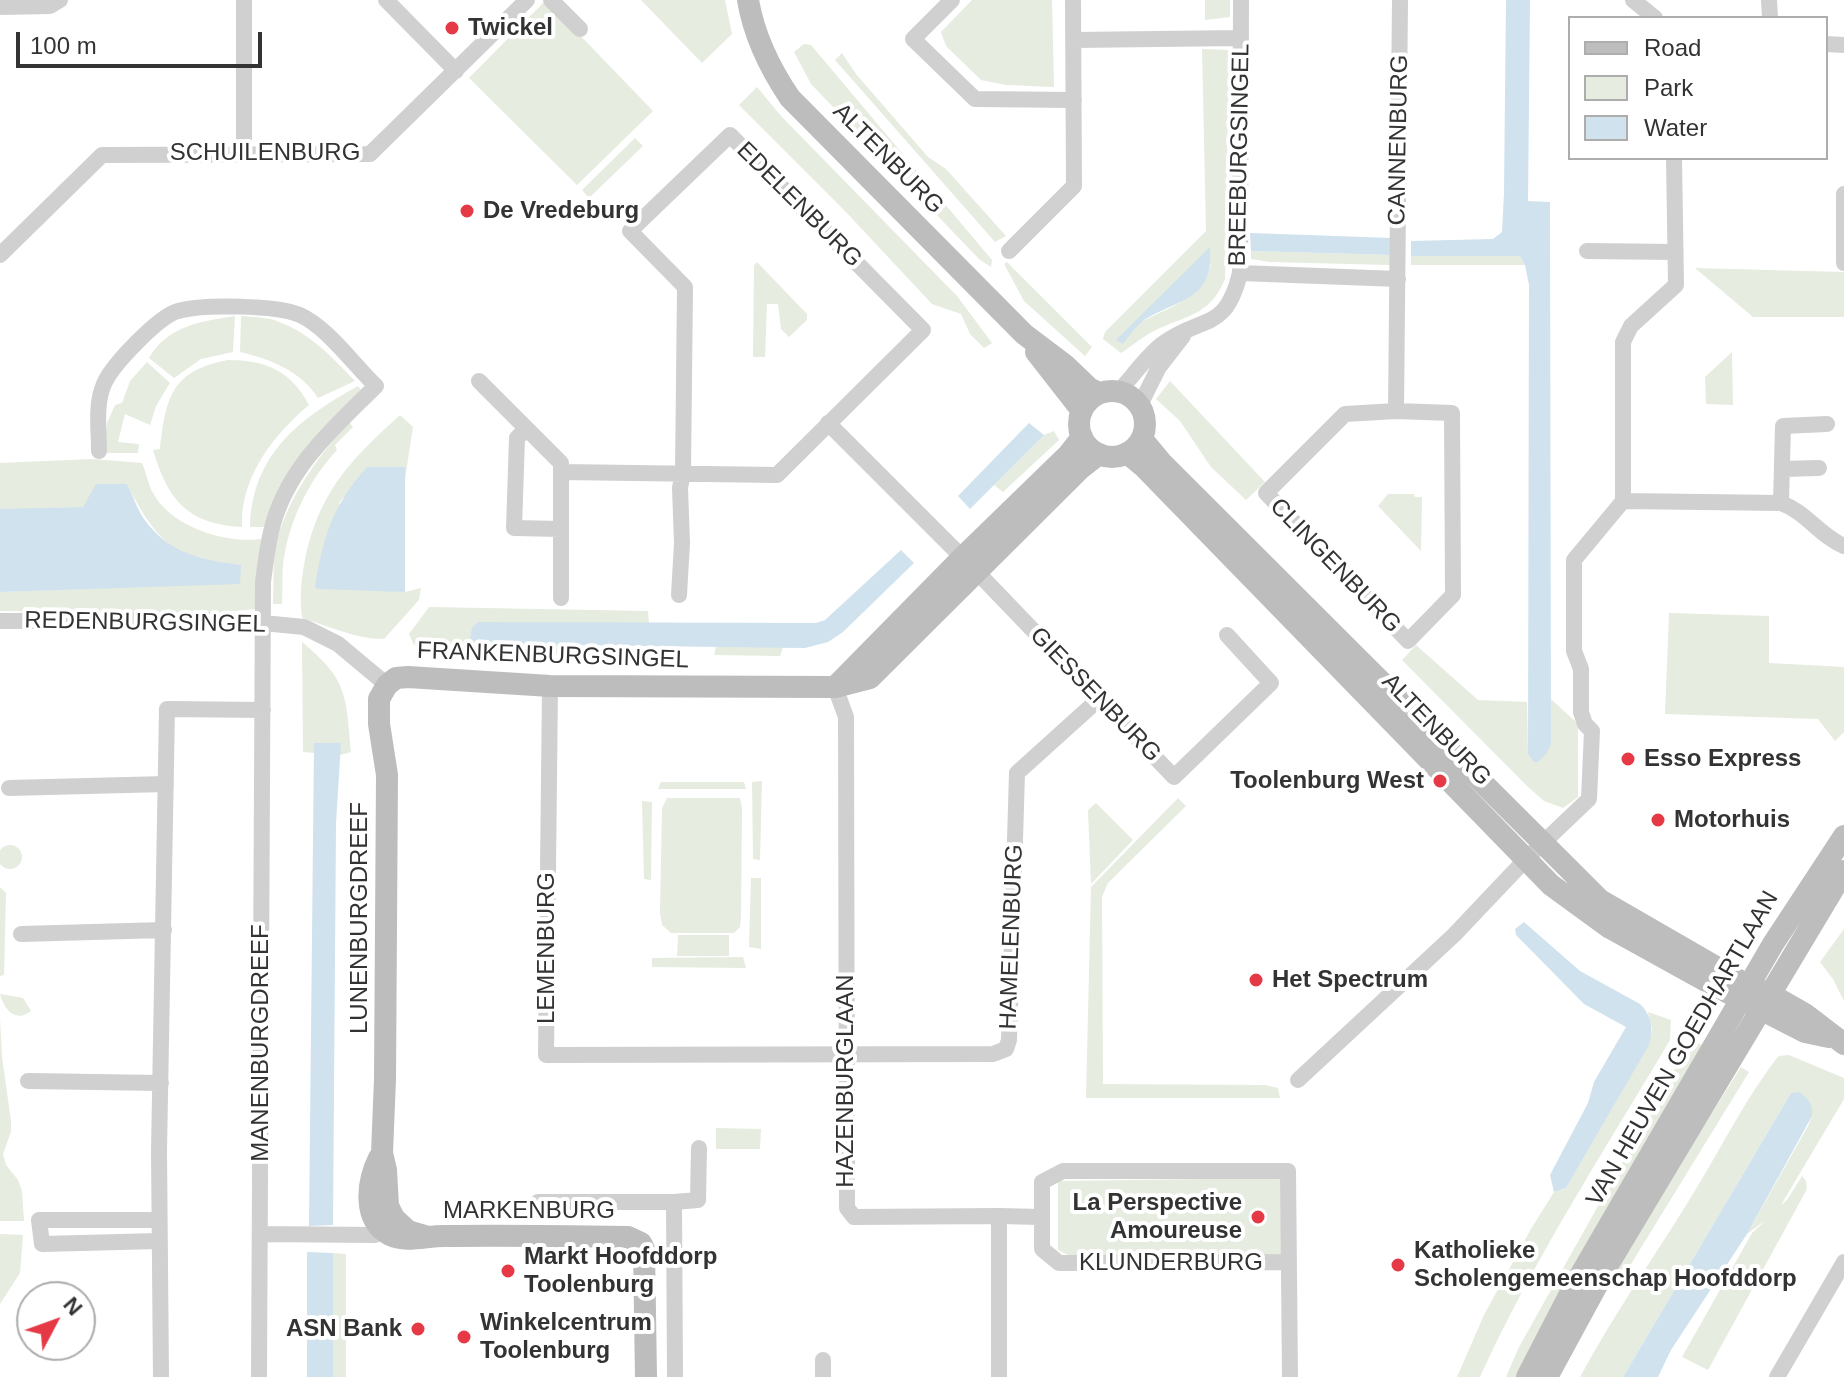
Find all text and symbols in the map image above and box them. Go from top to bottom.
place label: Twickel [468,14,553,42]
scale bar [20,16,266,66]
legend [1568,16,1828,160]
marker: Twickel [443,19,461,37]
text: 100 m [30,32,97,59]
text: Road [1644,34,1701,61]
street label: BREEBURGSINGEL [1224,43,1256,267]
street label: CANNENBURG [1383,54,1415,226]
text: Park [1644,74,1693,101]
street label: ALTENBURG [827,98,949,220]
text: Water [1644,114,1707,141]
street label: EDELENBURG [730,136,868,274]
street label: SCHUILENBURG [170,139,360,167]
place label: De Vredeburg [483,197,639,225]
marker: De Vredeburg [458,202,476,220]
street label: CLINGENBURG [1264,493,1406,639]
street label: REDENBURGSINGEL [24,606,266,640]
street label: GIESSENBURG [1023,622,1167,768]
street label: FRANKENBURGSINGEL [417,637,689,675]
street label: ALTENBURG [1375,668,1497,792]
place label: Esso Express [1644,745,1801,773]
marker: Esso Express [1619,750,1637,768]
place label: Toolenburg West [1230,767,1424,795]
marker: Toolenburg West [1431,772,1449,790]
street label: LUNENBURGDREEF [346,802,374,1034]
place label: Motorhuis [1674,806,1790,834]
marker: Motorhuis [1649,811,1667,829]
street label: HAMELENBURG [994,844,1030,1030]
street label: LEMENBURG [533,872,561,1024]
street label: VAN HEUVEN GOEDHARTLAAN [1581,886,1785,1212]
street label: MANENBURGDREEF [247,924,275,1162]
place label: Het Spectrum [1272,966,1428,994]
marker: Het Spectrum [1247,971,1265,989]
street label: HAZENBURGLAAN [832,974,860,1188]
place label: La Perspective Amoureuse [1073,1189,1242,1245]
street label: MARKENBURG [443,1197,615,1225]
marker: La Perspective Amoureuse [1249,1208,1267,1226]
place label: Katholieke Scholengemeenschap Hoofddorp [1414,1237,1797,1293]
place label: Markt Hoofddorp Toolenburg [524,1243,717,1299]
street label: KLUNDERBURG [1079,1249,1263,1277]
marker: Katholieke Scholengemeenschap Hoofddorp [1389,1256,1407,1274]
marker: Markt Hoofddorp Toolenburg [499,1262,517,1280]
north arrow [16,1281,96,1361]
text: N [58,1292,88,1320]
place label: Winkelcentrum Toolenburg [480,1309,652,1365]
place label: ASN Bank [286,1315,402,1343]
marker: ASN Bank [409,1320,427,1338]
marker: Winkelcentrum Toolenburg [455,1328,473,1346]

